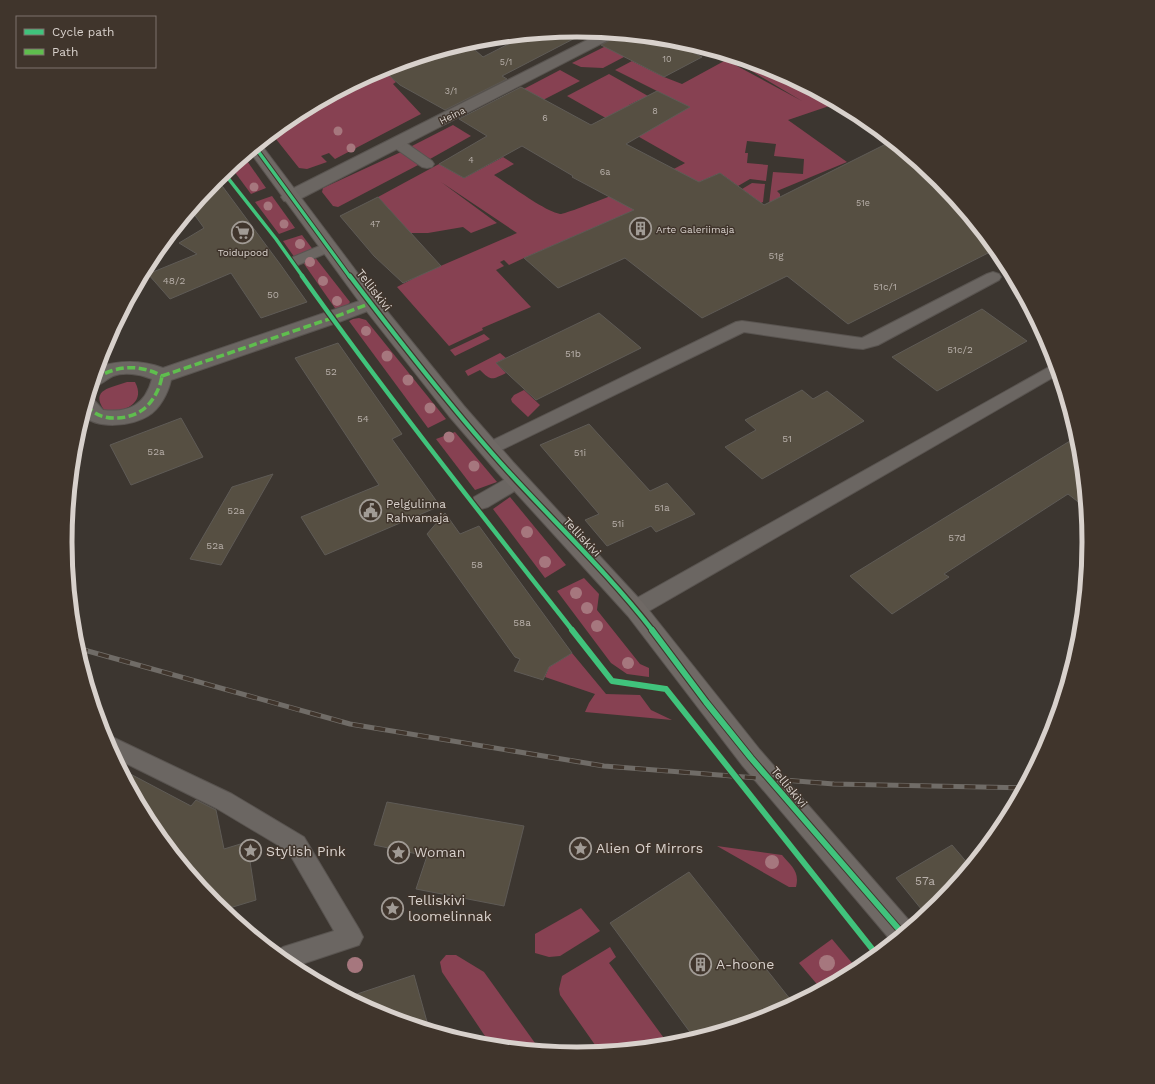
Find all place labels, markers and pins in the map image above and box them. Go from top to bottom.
building icon: Arte Galeriimaja [628,216,654,242]
supermarket icon: Toidupood [230,219,256,245]
place label: Arte Galeriimaja [656,224,735,235]
place label: Toidupood [218,247,268,258]
place label: Pelgulinna Rahvamaja [386,497,449,525]
public building icon: Pelgulinna Rahvamaja [357,498,383,524]
place icon: Alien Of Mirrors [567,835,593,861]
place icon: Stylish Pink [237,838,263,864]
place icon: Woman [385,839,411,865]
place label: Alien Of Mirrors [596,840,703,856]
place label: Stylish Pink [266,843,346,859]
place label: Woman [414,844,465,860]
place label: Telliskivi loomelinnak [408,892,492,924]
place icon: Telliskivi loomelinnak [379,895,405,921]
building icon: A-hoone [688,951,714,977]
place label: A-hoone [716,956,774,972]

